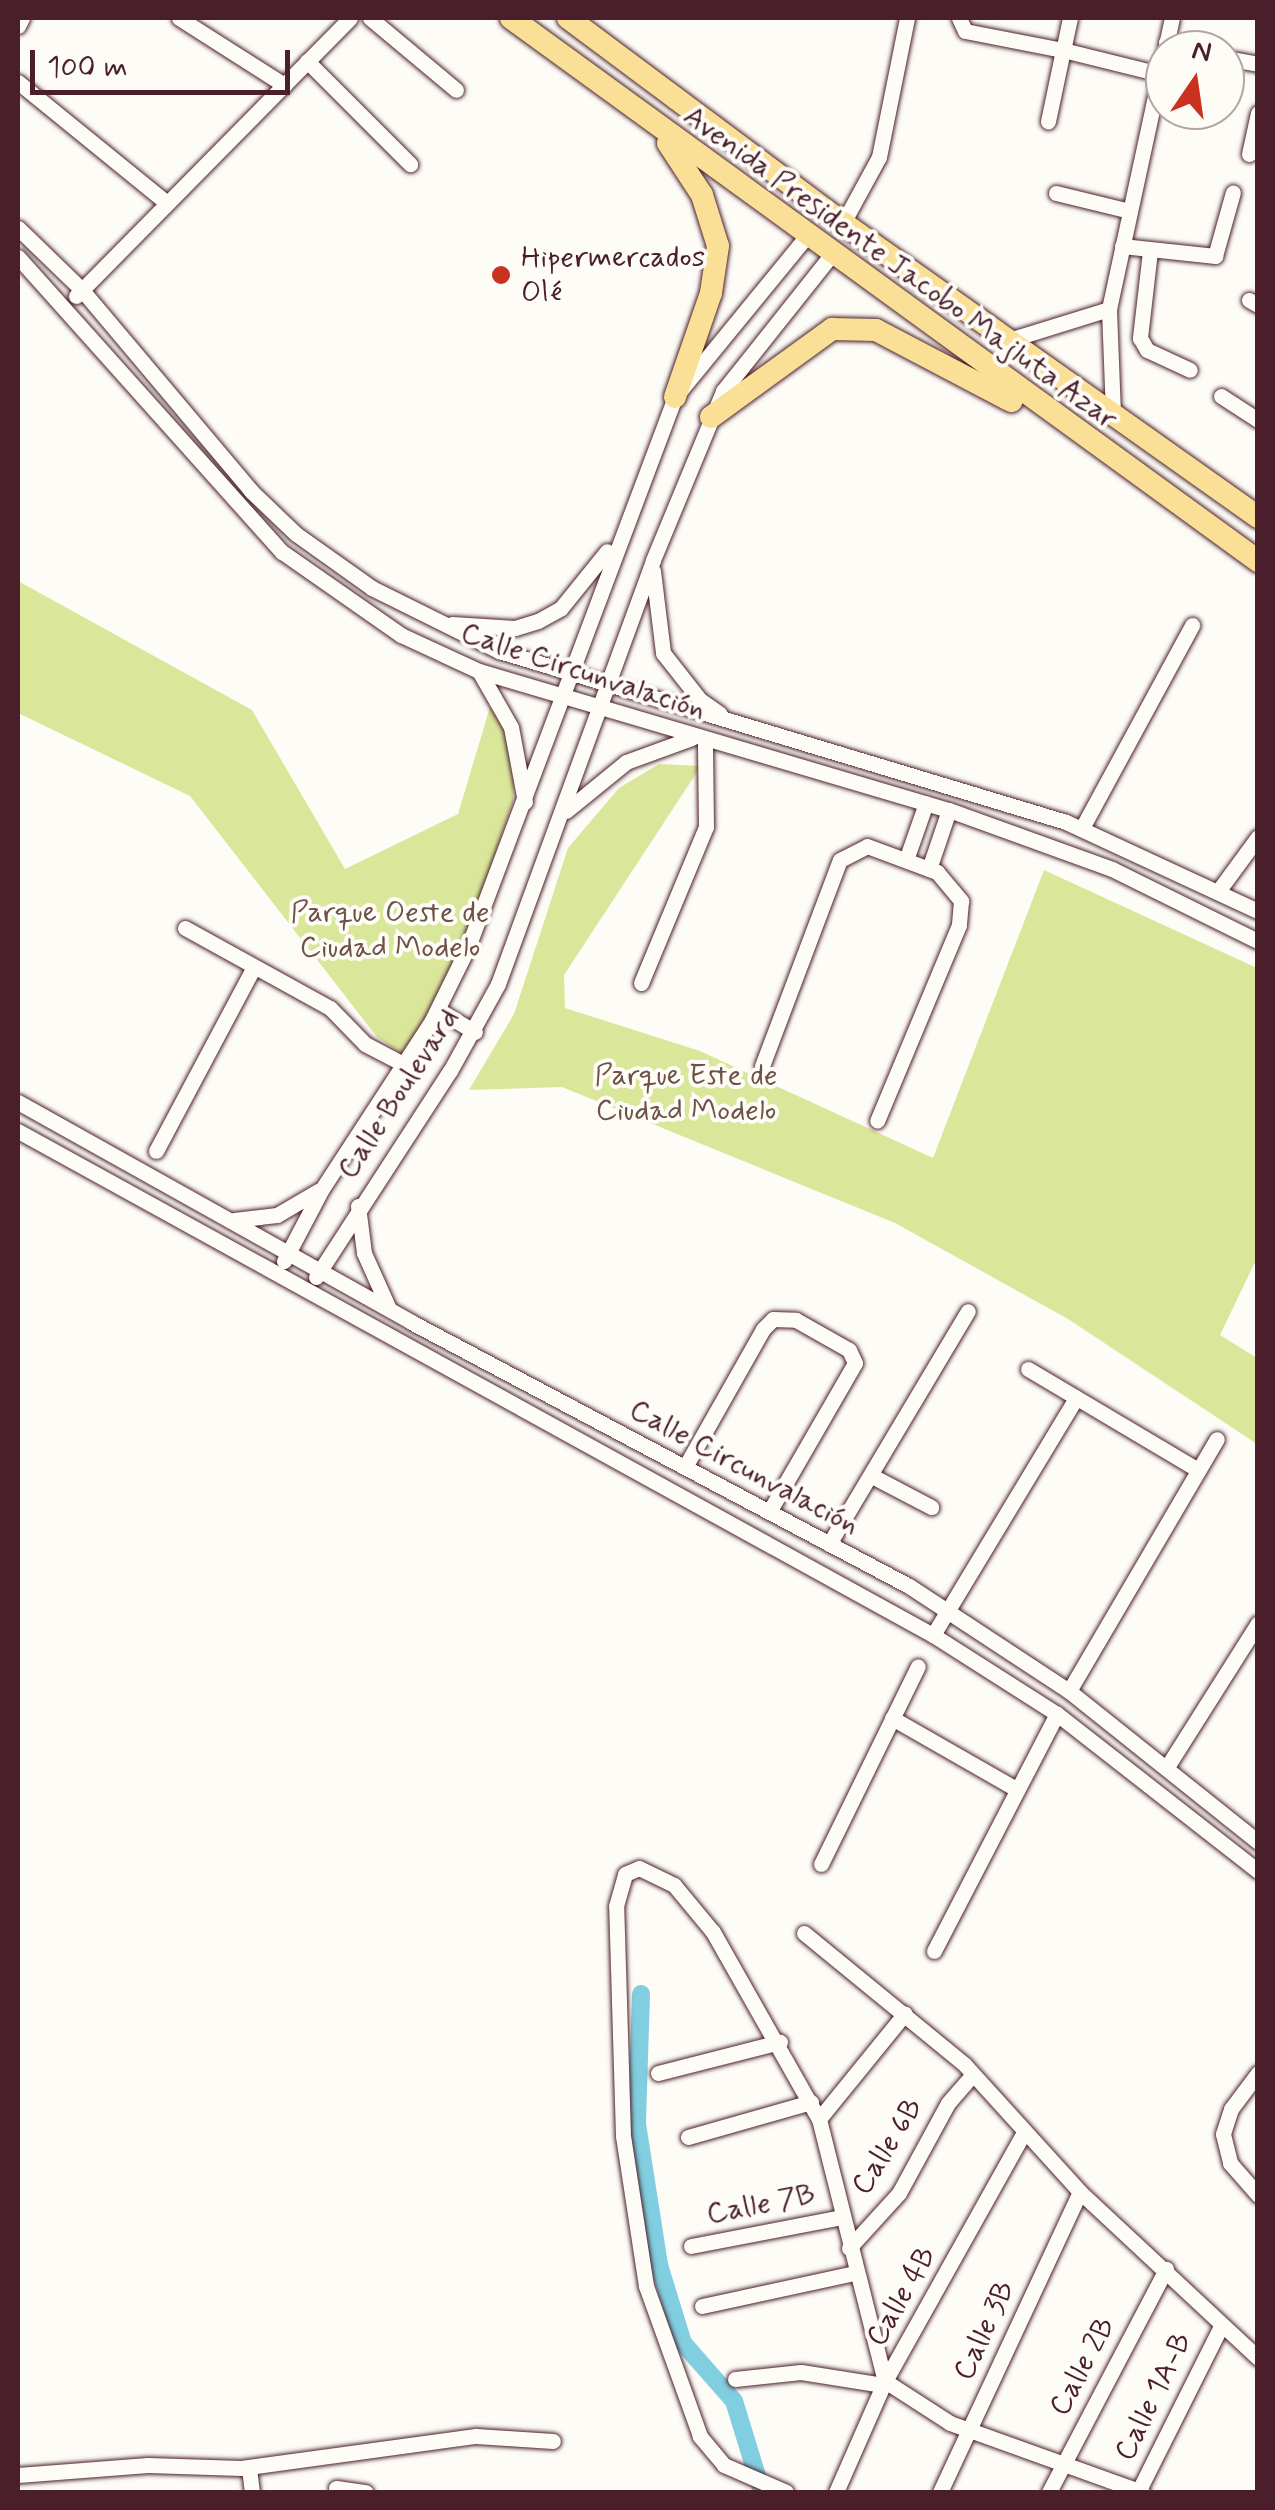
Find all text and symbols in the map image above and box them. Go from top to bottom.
scale bar [35,30,295,92]
north arrow [1145,30,1245,130]
text: N [1188,32,1215,72]
text: 100 m [47,48,128,87]
street label: Avenida Presidente Jacobo Majluta Azar [679,100,1121,436]
place label: Hipermercados Olé [521,240,705,310]
marker: Hipermercados Olé [490,264,512,286]
street label: Calle Circunvalación [457,616,709,728]
park label: Parque Oeste de Ciudad Modelo [290,895,490,966]
street label: Calle Boulevard [332,1004,466,1184]
park label: Parque Este de Ciudad Modelo [594,1058,778,1128]
street label: Calle Circunvalación [624,1393,864,1543]
street label: Calle 6B [844,2092,932,2202]
street label: Calle 7B [704,2177,818,2233]
street label: Calle 4B [859,2241,945,2353]
street label: Calle 3B [946,2276,1024,2386]
street label: Calle 2B [1042,2312,1124,2422]
street label: Calle 1A-B [1108,2327,1200,2467]

